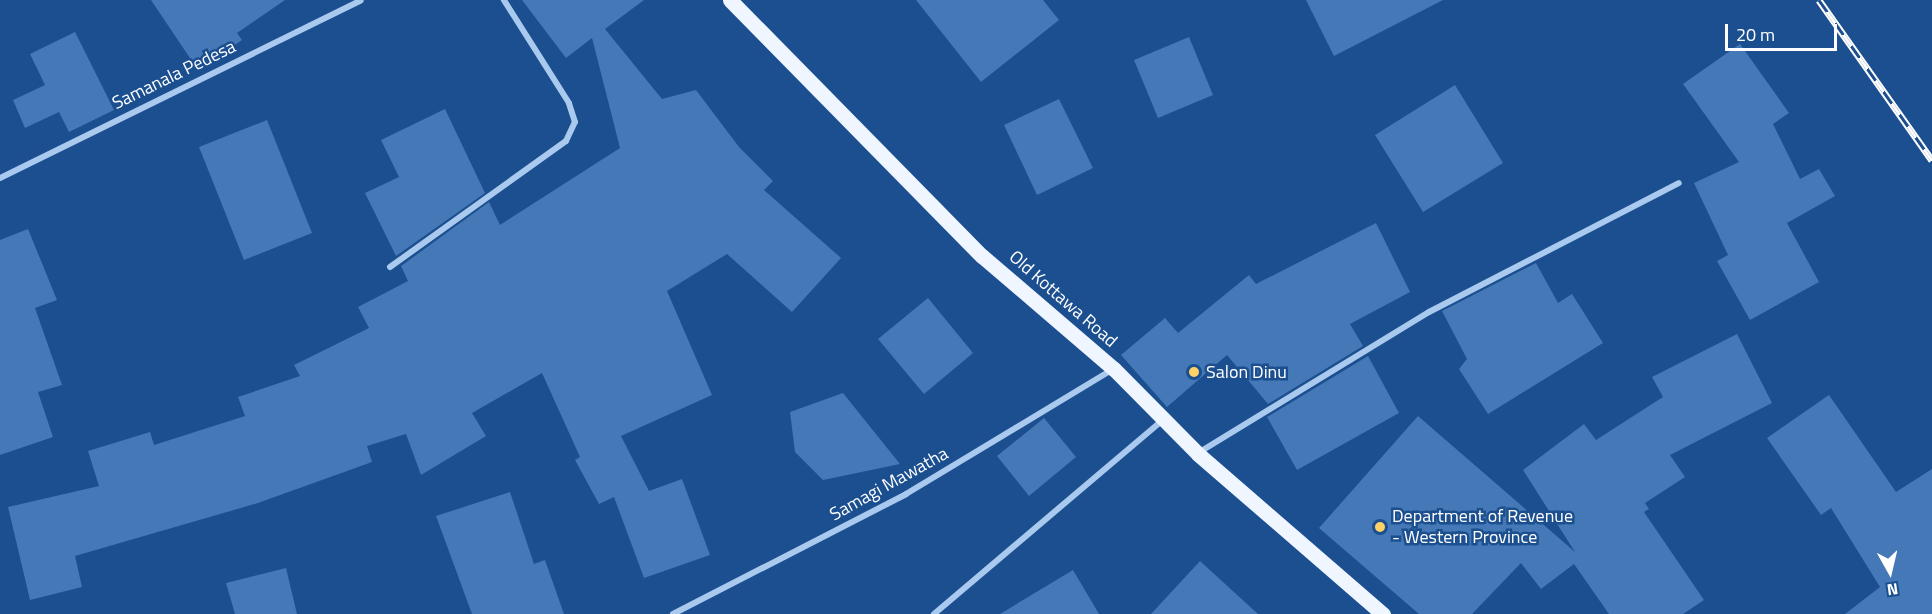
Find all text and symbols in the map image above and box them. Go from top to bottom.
scale bar [1728,12,1840,50]
text: 20 m [1736,21,1775,48]
street label: Samanala Pedesa [109,36,239,114]
street label: Old Kottawa Road [1005,246,1121,352]
place label: Salon Dinu [1206,361,1287,383]
marker: Salon Dinu [1187,365,1201,379]
street label: Samagi Mawatha [826,443,952,525]
place label: Department of Revenue - Western Province [1392,506,1573,548]
marker: Department of Revenue - Western Province [1373,520,1387,534]
north arrow [1860,542,1920,602]
text: N [1885,577,1900,602]

